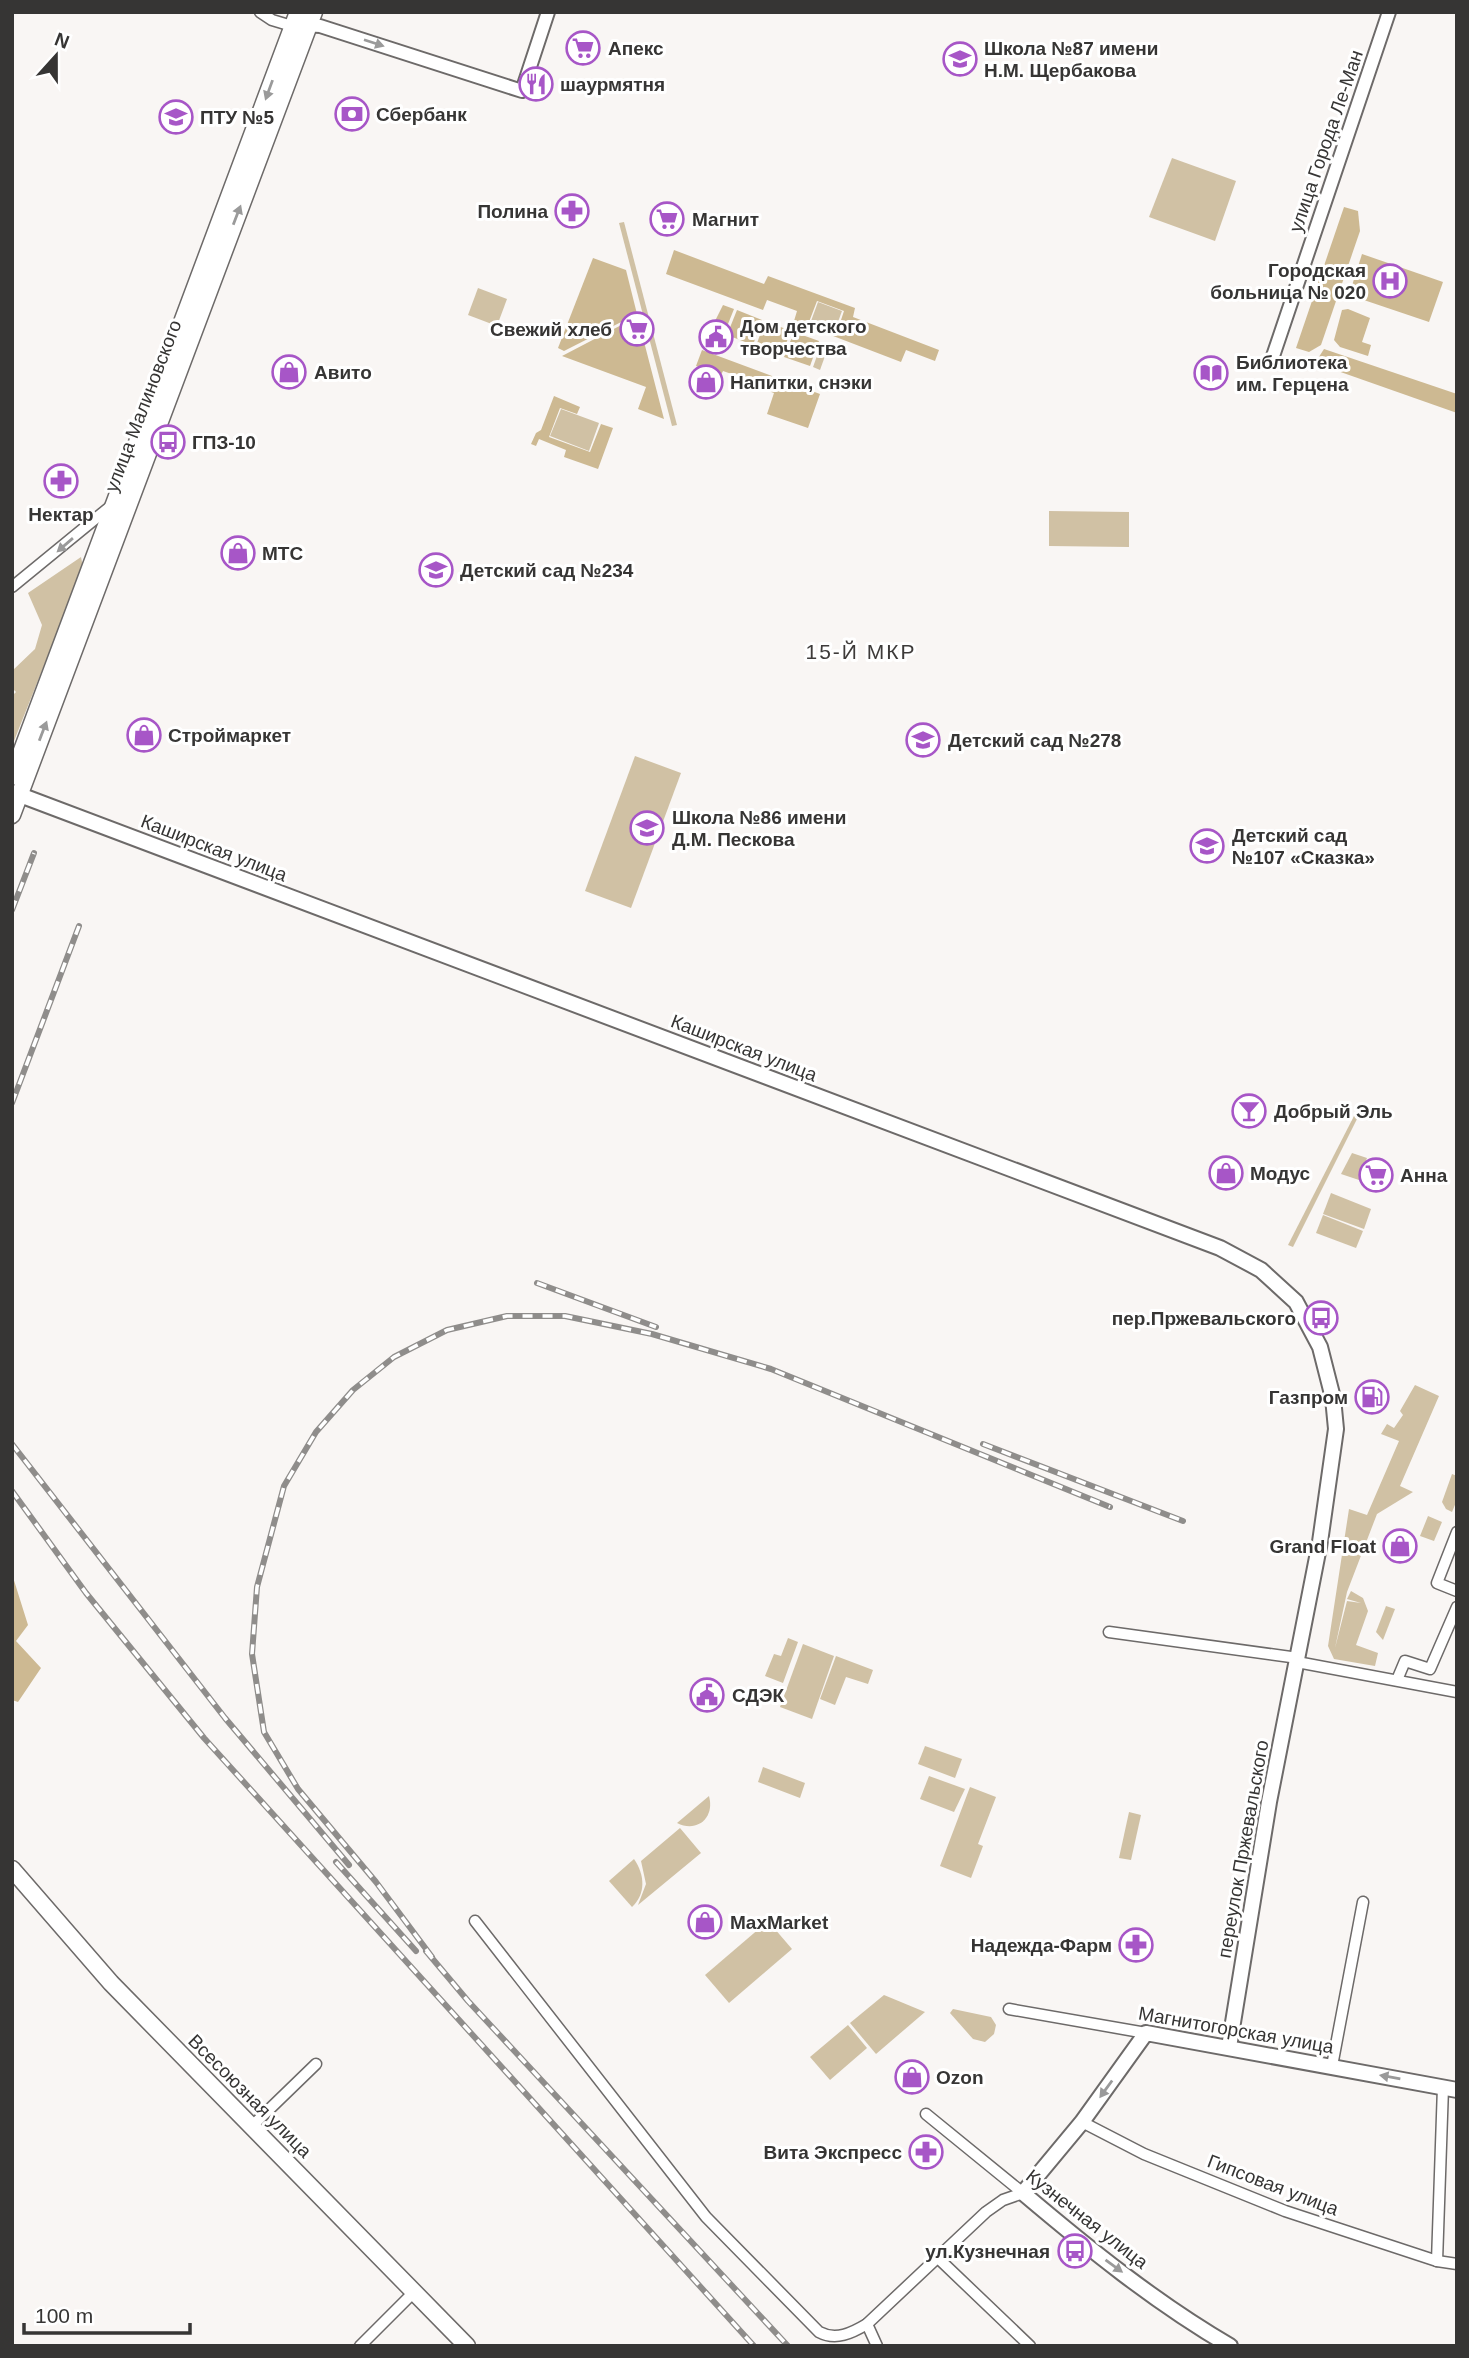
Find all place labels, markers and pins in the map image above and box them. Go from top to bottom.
supermarket icon: Апекс [564,29,602,67]
place label: Апекс [608,38,664,59]
place label: Школа №87 имени Н.М. Щербакова [984,38,1158,81]
school or university icon: Школа №87 имени Н.М. Щербакова [941,40,979,78]
restaurant icon: шаурмятня [517,65,555,103]
place label: шаурмятня [560,74,665,95]
bank icon: Сбербанк [333,95,371,133]
school or university icon: ПТУ №5 [157,98,195,136]
place label: Сбербанк [376,104,467,125]
place label: ПТУ №5 [200,107,275,128]
pharmacy icon: Полина [553,192,591,230]
supermarket icon: Магнит [648,200,686,238]
place label: Полина [477,201,548,222]
place label: Магнит [692,209,759,230]
place label: Городская больница № 020 [1210,260,1366,303]
hospital icon: Городская больница № 020 [1371,262,1409,300]
supermarket icon: Свежий хлеб [618,310,656,348]
place label: Дом детского творчества [740,316,867,359]
public building icon: Дом детского творчества [697,318,735,356]
place label: Свежий хлеб [490,319,612,340]
place label: Библиотека им. Герцена [1236,352,1349,395]
shop icon: Авито [270,353,308,391]
library icon: Библиотека им. Герцена [1192,354,1230,392]
place label: Авито [314,362,372,383]
shop icon: Напитки, снэки [687,363,725,401]
place label: Напитки, снэки [730,372,872,393]
bus stop icon: ГПЗ-10 [149,423,187,461]
place label: ГПЗ-10 [192,432,256,453]
pharmacy icon: Нектар [42,462,80,500]
place label: Нектар [28,504,94,525]
shop icon: МТС [219,534,257,572]
place label: МТС [262,543,303,564]
school or university icon: Детский сад №234 [417,551,455,589]
place label: Детский сад №234 [460,560,634,581]
shop icon: Строймаркет [125,716,163,754]
school or university icon: Детский сад №278 [904,721,942,759]
place label: Строймаркет [168,725,291,746]
place label: Детский сад №278 [948,730,1121,751]
place label: Школа №86 имени Д.М. Пескова [672,807,846,850]
school or university icon: Школа №86 имени Д.М. Пескова [628,809,666,847]
place label: Детский сад №107 «Сказка» [1232,825,1375,868]
school or university icon: Детский сад №107 «Сказка» [1188,827,1226,865]
bar icon: Добрый Эль [1230,1092,1268,1130]
place label: Добрый Эль [1274,1101,1393,1122]
shop icon: Модус [1207,1154,1245,1192]
supermarket icon: Анна [1357,1156,1395,1194]
place label: Модус [1250,1163,1311,1184]
place label: Анна [1400,1165,1448,1186]
bus stop icon: пер.Пржевальского [1302,1299,1340,1337]
place label: пер.Пржевальского [1112,1308,1296,1329]
fuel station icon: Газпром [1353,1378,1391,1416]
place label: Газпром [1269,1387,1348,1408]
shop icon: Grand Float [1381,1527,1419,1565]
place label: Grand Float [1269,1536,1377,1557]
public building icon: СДЭК [688,1676,726,1714]
place label: СДЭК [732,1685,785,1706]
shop icon: MaxMarket [686,1903,724,1941]
place label: MaxMarket [730,1912,829,1933]
pharmacy icon: Надежда-Фарм [1117,1926,1155,1964]
place label: Надежда-Фарм [971,1935,1112,1956]
shop icon: Ozon [893,2058,931,2096]
place label: Ozon [936,2067,984,2088]
pharmacy icon: Вита Экспресс [907,2133,945,2171]
place label: Вита Экспресс [764,2142,902,2163]
bus stop icon: ул.Кузнечная [1056,2232,1094,2270]
place label: ул.Кузнечная [925,2241,1050,2262]

